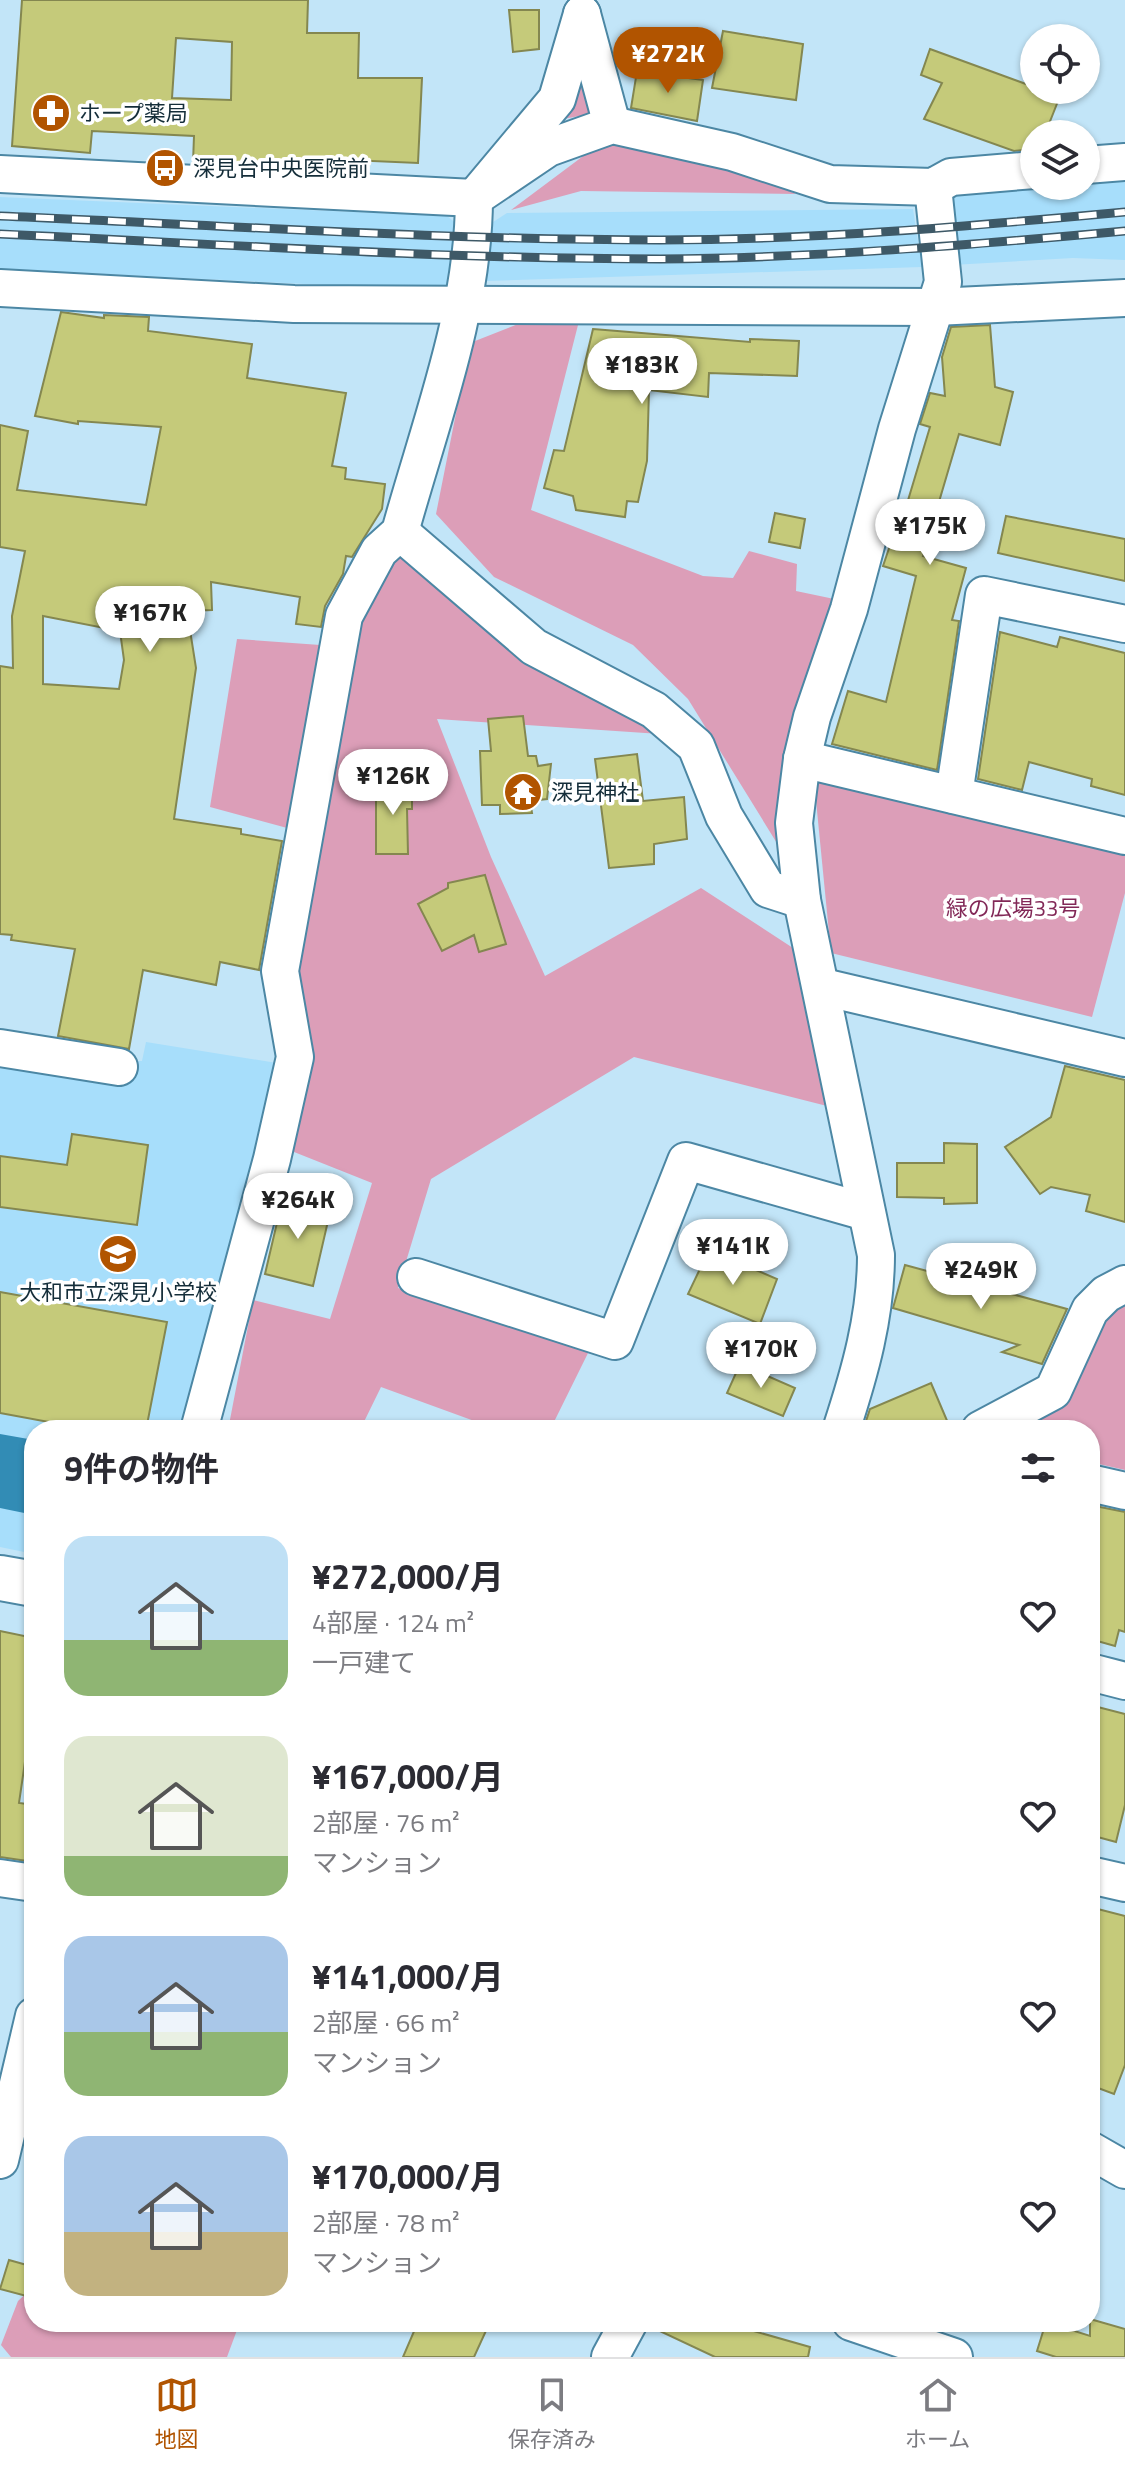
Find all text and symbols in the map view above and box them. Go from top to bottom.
map controls [1020,24,1100,200]
button: locate [1020,24,1100,104]
pin: ¥272K [612,27,724,95]
text: ¥272K [631,33,705,72]
pharmacy icon: ホープ薬局 [30,92,72,134]
place label: ホープ薬局 [79,96,188,130]
button: layers [1020,120,1100,200]
bus stop icon: 深見台中央医院前 [144,147,186,189]
place label: 深見台中央医院前 [193,151,369,185]
pin: ¥183K [586,338,698,406]
text: ¥183K [605,344,679,383]
pin: ¥175K [874,499,986,567]
text: ¥175K [893,505,967,544]
pin: ¥167K [94,586,206,654]
text: ¥167K [113,592,187,631]
pin: ¥126K [337,749,449,817]
text: ¥126K [356,755,430,794]
temple icon: 深見神社 [502,771,544,813]
place label: 深見神社 [551,775,639,809]
park label: 緑の広場33号 [946,891,1080,925]
pin: ¥264K [242,1173,354,1241]
text: ¥264K [261,1179,335,1218]
pin: ¥141K [677,1219,789,1287]
text: ¥141K [696,1225,770,1264]
school or university icon: 大和市立深見小学校 [97,1233,139,1275]
pin: ¥249K [925,1243,1037,1311]
text: ¥249K [944,1249,1018,1288]
place label: 大和市立深見小学校 [19,1275,217,1309]
pin: ¥170K [705,1322,817,1390]
text: ¥170K [724,1328,798,1367]
text: 9件の物件 [64,1442,219,1494]
icon: filters [1016,1446,1060,1490]
text: ¥272,000/月 [312,1550,504,1602]
icon: home [128,1568,224,1664]
icon: heart [1016,1594,1060,1638]
text: 4部屋 · 124 m² [312,1603,474,1642]
text: 一戸建て [312,1643,416,1682]
text: ¥167,000/月 [312,1750,504,1802]
icon: home [128,1768,224,1864]
icon: heart [1016,1794,1060,1838]
text: 2部屋 · 76 m² [312,1803,460,1842]
text: マンション [312,1843,442,1882]
text: ¥141,000/月 [312,1950,504,2002]
icon: home [128,1968,224,2064]
icon: heart [1016,1994,1060,2038]
text: 2部屋 · 66 m² [312,2003,460,2042]
text: マンション [312,2043,442,2082]
text: ¥170,000/月 [312,2150,504,2202]
icon: home [128,2168,224,2264]
icon: heart [1016,2194,1060,2238]
text: 2部屋 · 78 m² [312,2203,460,2242]
text: マンション [312,2243,442,2282]
tab: 地図 [155,2373,199,2456]
tab: 保存済み [508,2373,596,2456]
tab: ホーム [905,2373,970,2456]

